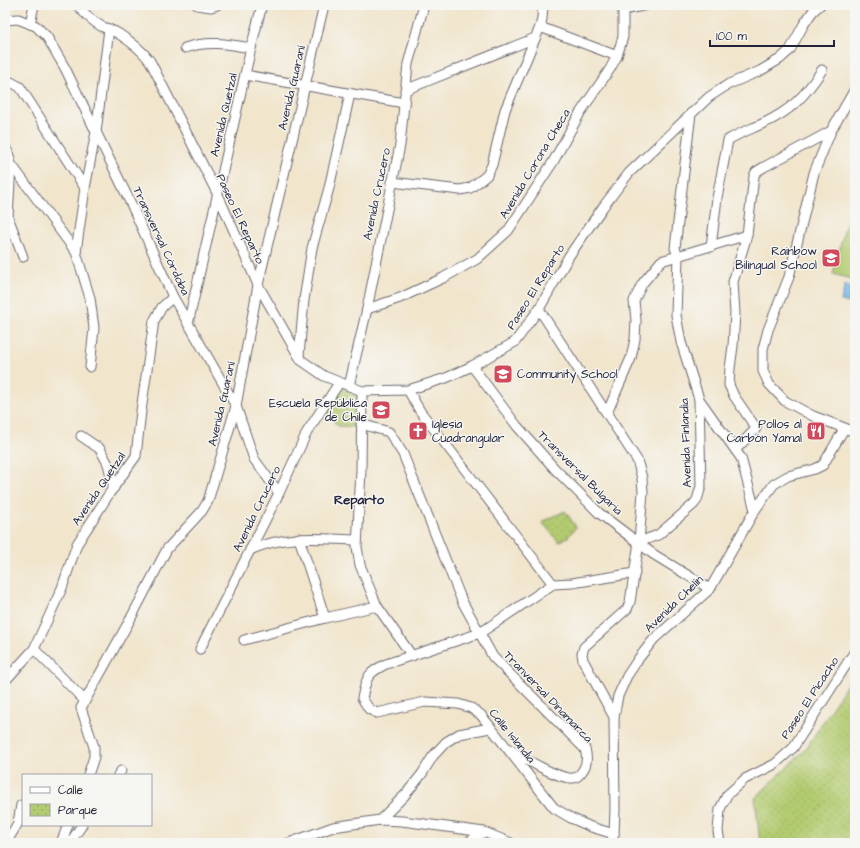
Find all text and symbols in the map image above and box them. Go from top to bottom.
scale bar [710,22,834,48]
text: 100 m [716,28,747,45]
street label: Avenida Guaraní [274,44,310,132]
street label: Avenida Quetzal [206,71,242,158]
street label: Avenida Corona Checa [495,106,575,222]
street label: Avenida Crucero [359,146,395,242]
street label: Paseo El Reparto [212,171,268,267]
street label: Transversal Córdoba [128,184,194,298]
street label: Paseo El Reparto [503,241,569,333]
place label: Rainbow Bilingual School [735,243,817,275]
school or university icon: Rainbow Bilingual School [820,247,842,269]
street label: Avenida Guaraní [204,360,240,448]
school or university icon: Community School [492,363,514,385]
place label: Community School [517,366,618,384]
place label: Escuela República de Chile [269,395,367,426]
street label: Avenida Finlandia [676,398,696,488]
school or university icon: Escuela República de Chile [370,399,392,421]
place label: Iglesia Cuadrangular [432,416,505,448]
place label: Pollos al Carbón Yamal [727,416,802,447]
church icon: Iglesia Cuadrangular [407,420,429,442]
restaurant icon: Pollos al Carbón Yamal [805,420,827,442]
street label: Transversal Bulgaria [533,427,626,520]
street label: Avenida Quetzal [68,449,130,529]
street label: Avenida Crucero [229,463,285,555]
district label: Reparto [334,491,385,510]
street label: Avenida Chelín [641,572,707,636]
street label: Tranversal Dinamarca [500,647,596,747]
street label: Paseo El Picacho [777,653,843,742]
street label: Calle Islandia [485,705,539,767]
legend [22,774,152,826]
text: Calle [58,782,83,799]
text: Parque [58,802,98,819]

